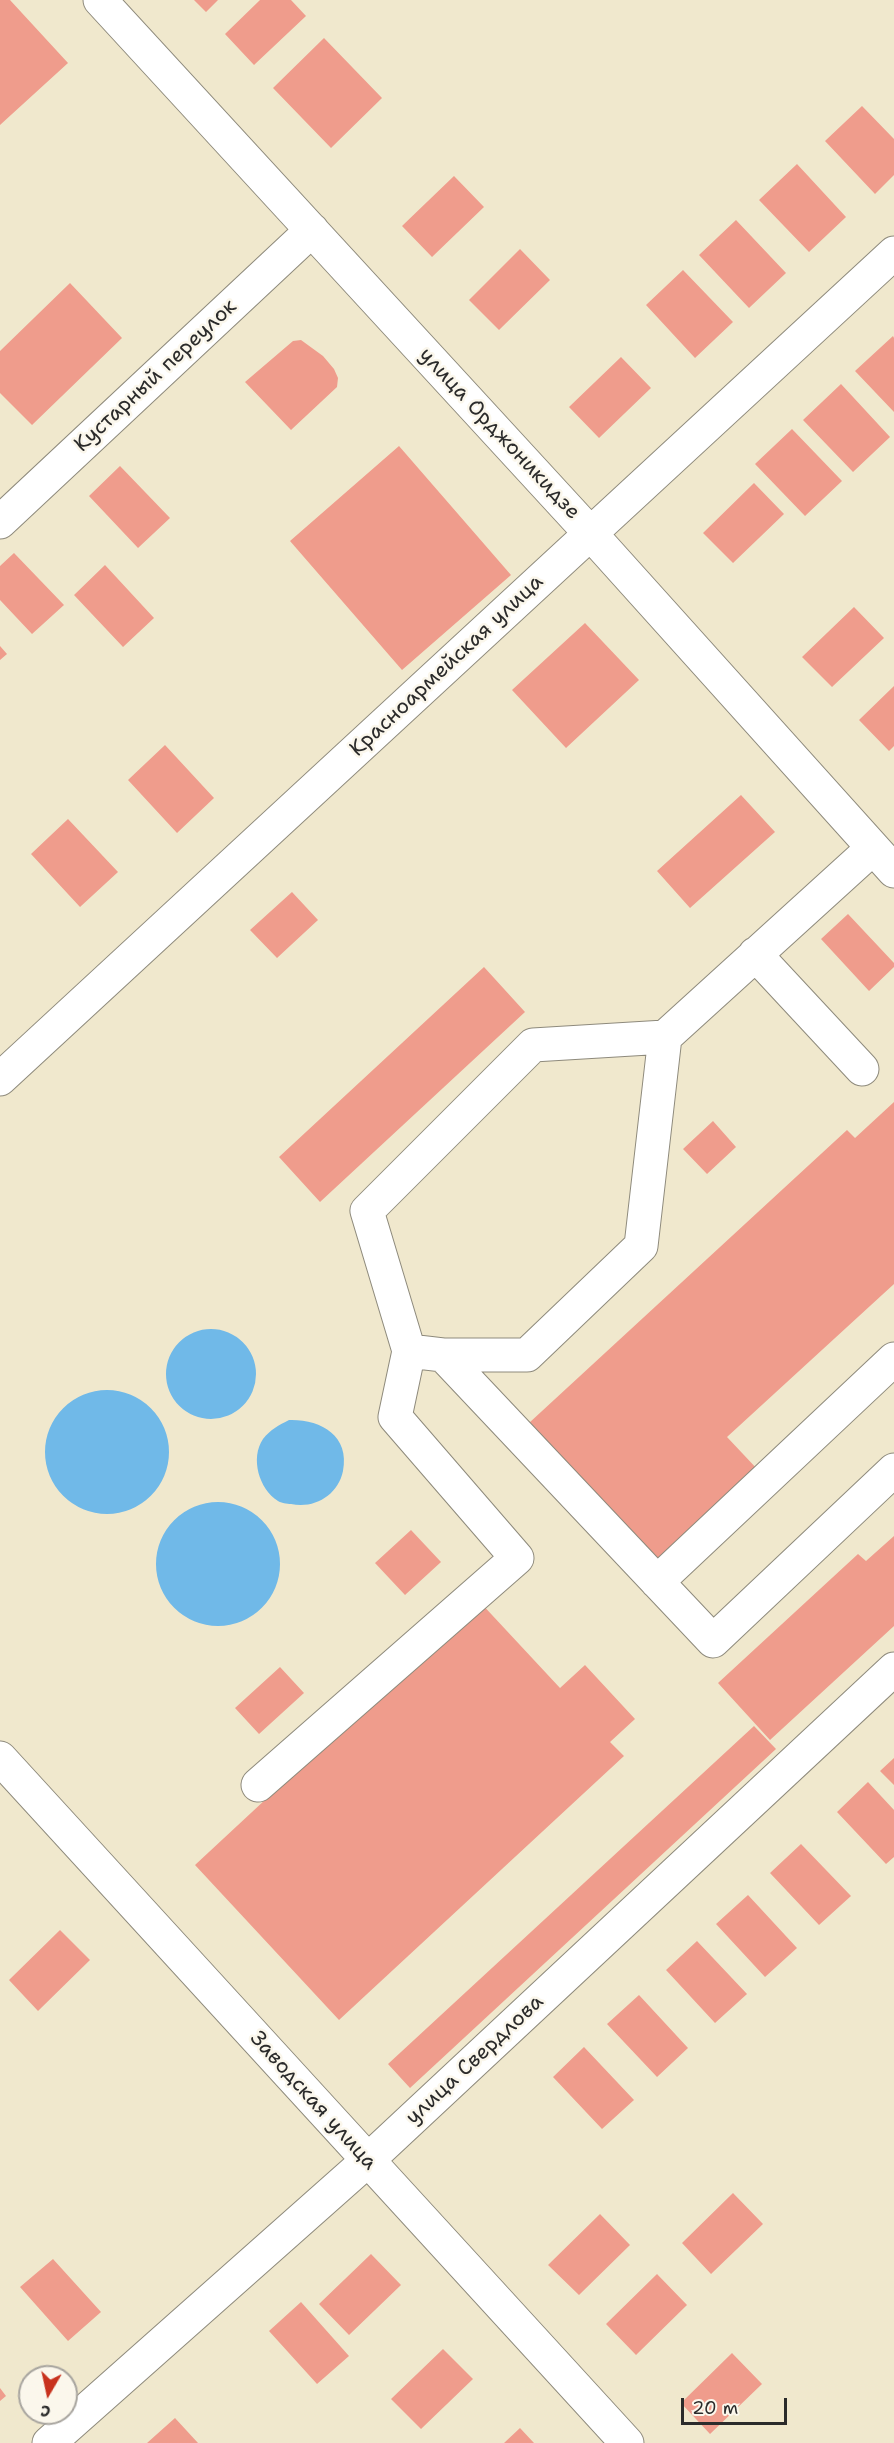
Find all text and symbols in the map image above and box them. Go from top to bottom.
street label: Кустарный переулок [70,294,242,458]
street label: улица Орджоникидзе [413,343,585,525]
street label: Красноармейская улица [345,570,549,762]
street label: улица Свердлова [401,1990,549,2130]
street label: Заводская улица [244,2026,382,2176]
north arrow [18,2365,78,2425]
scale bar [684,2386,790,2424]
text: 20 m [692,2396,738,2420]
text: С [39,2400,52,2422]

